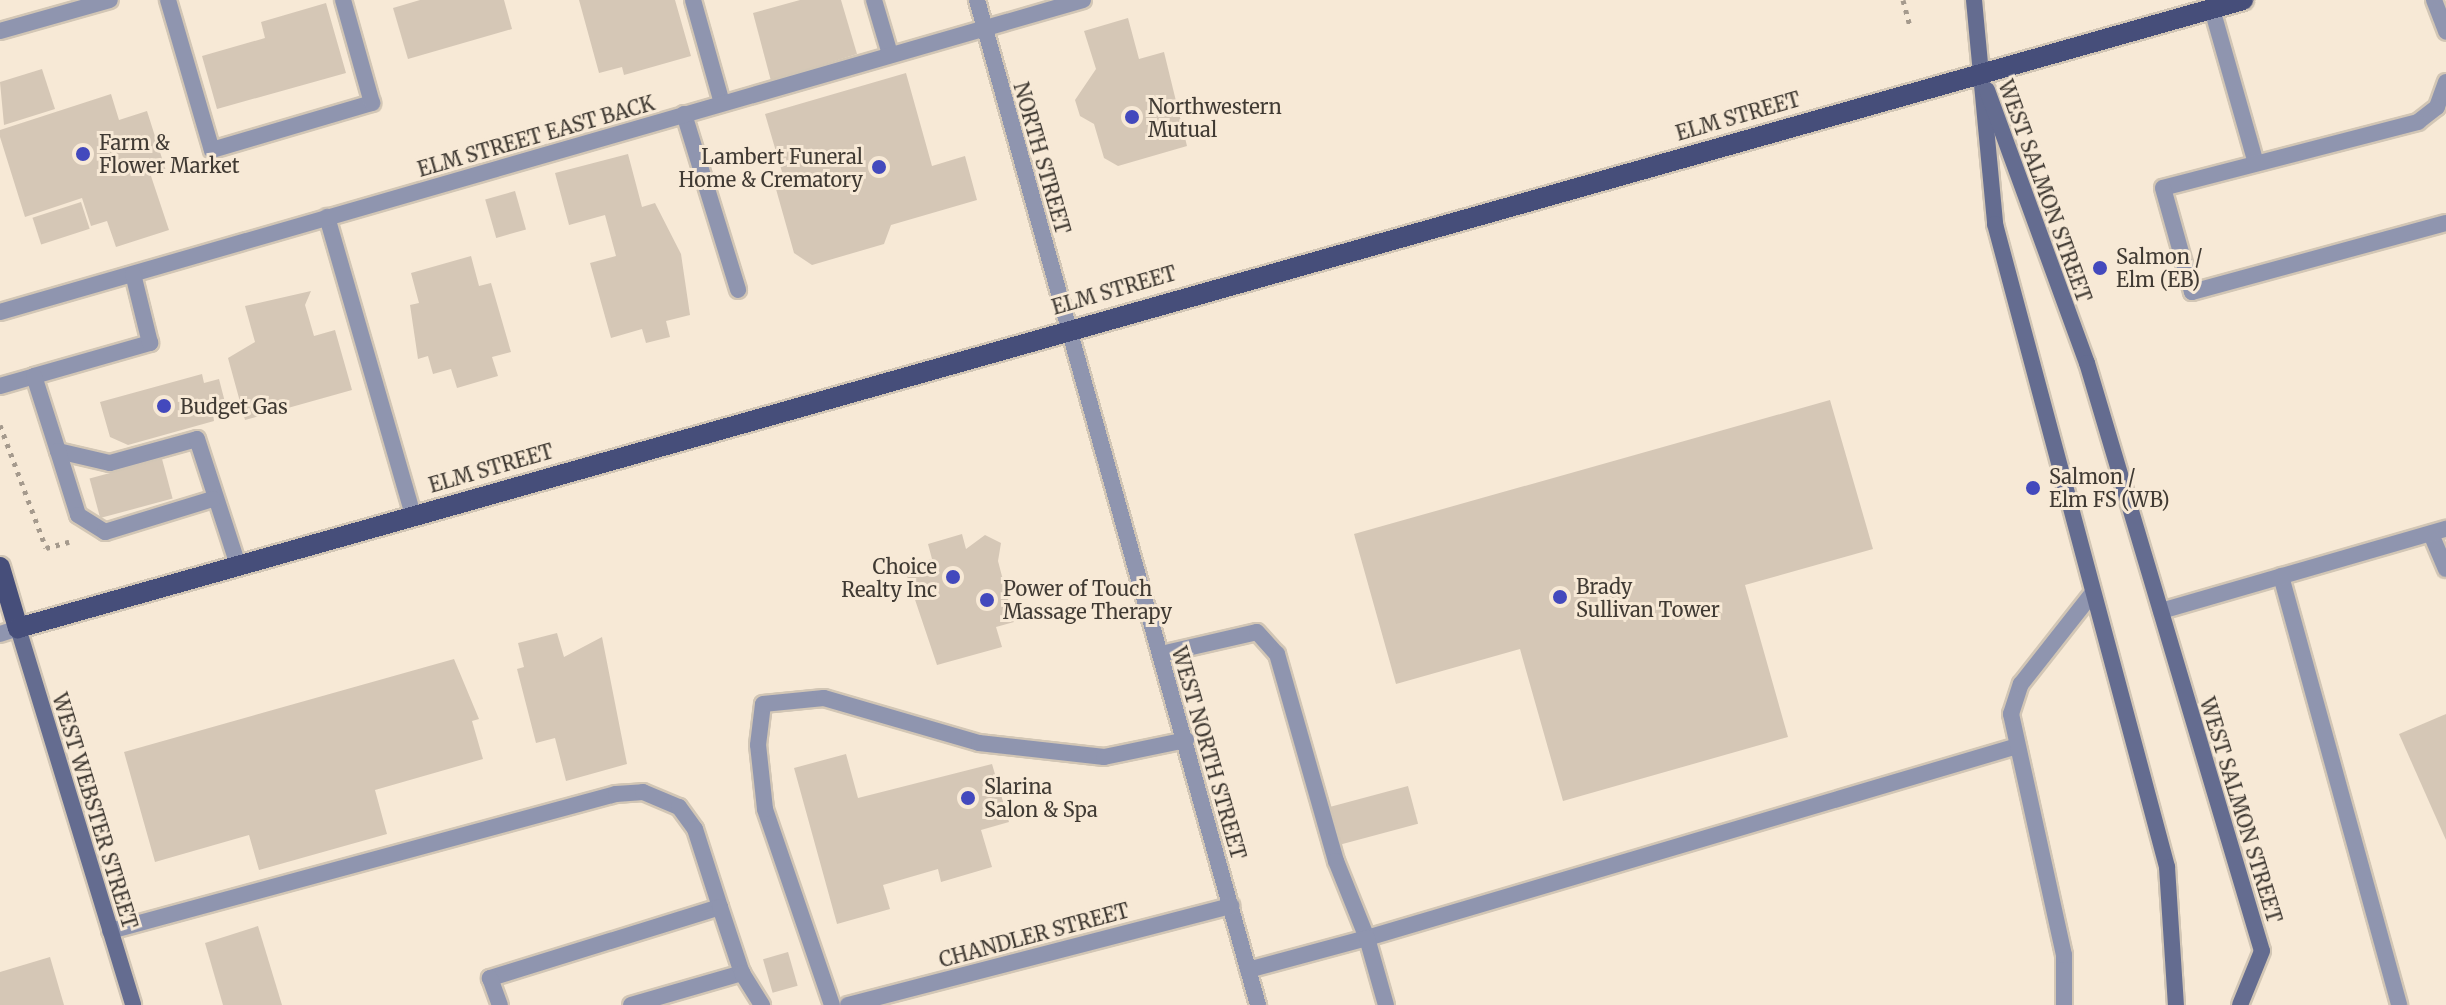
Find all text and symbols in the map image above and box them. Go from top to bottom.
street label: WEST SALMON STREET [1994,77,2096,305]
street label: NORTH STREET [1009,79,1075,237]
street label: ELM STREET [1673,87,1803,145]
street label: ELM STREET EAST BACK [415,91,657,181]
place label: Northwestern Mutual [1148,94,1282,141]
marker: Northwestern Mutual [1123,108,1141,126]
place label: Farm & Flower Market [99,130,240,177]
place label: Lambert Funeral Home & Crematory [679,144,863,191]
marker: Farm & Flower Market [74,145,92,163]
marker: Lambert Funeral Home & Crematory [870,158,888,176]
place label: Salmon / Elm (EB) [2116,244,2203,291]
marker: Salmon / Elm (EB) [2091,259,2109,277]
street label: ELM STREET [1049,261,1179,319]
place label: Budget Gas [180,394,288,418]
marker: Budget Gas [155,397,173,415]
street label: ELM STREET [426,439,556,497]
place label: Salmon / Elm FS (WB) [2049,464,2170,511]
marker: Salmon / Elm FS (WB) [2024,479,2042,497]
place label: Choice Realty Inc [841,554,937,601]
marker: Choice Realty Inc [944,568,962,586]
place label: Brady Sullivan Tower [1576,574,1720,621]
place label: Power of Touch Massage Therapy [1003,576,1172,623]
marker: Brady Sullivan Tower [1551,588,1569,606]
marker: Power of Touch Massage Therapy [978,591,996,609]
street label: WEST NORTH STREET [1167,644,1251,862]
street label: WEST WEBSTER STREET [48,690,142,932]
street label: WEST SALMON STREET [2195,694,2287,926]
place label: Slarina Salon & Spa [984,774,1098,821]
marker: Slarina Salon & Spa [959,789,977,807]
street label: CHANDLER STREET [936,898,1132,972]

